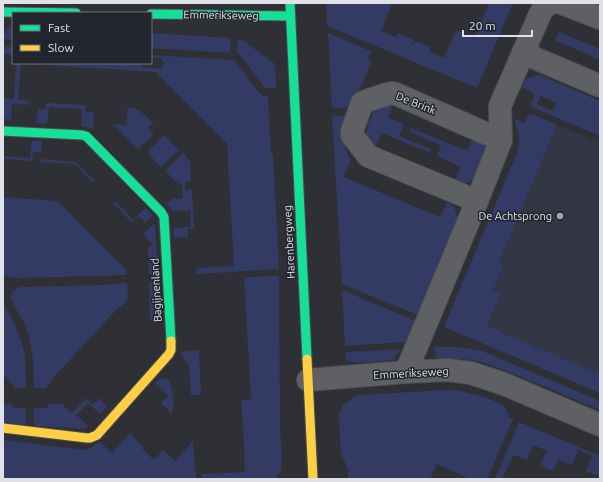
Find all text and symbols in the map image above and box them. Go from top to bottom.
street label: Emmerikseweg [183,8,259,22]
legend [12,12,152,64]
scale bar [463,12,532,38]
text: 20 m [469,19,496,32]
text: Fast [48,21,70,34]
text: Slow [48,41,74,54]
street label: De Brink [394,90,438,117]
street label: Harenbergweg [281,205,297,279]
place label: De Achtsprong [478,210,552,222]
marker: De Achtsprong [555,211,565,221]
street label: Bagijnenland [148,258,164,322]
street label: Emmerikseweg [373,365,449,381]

